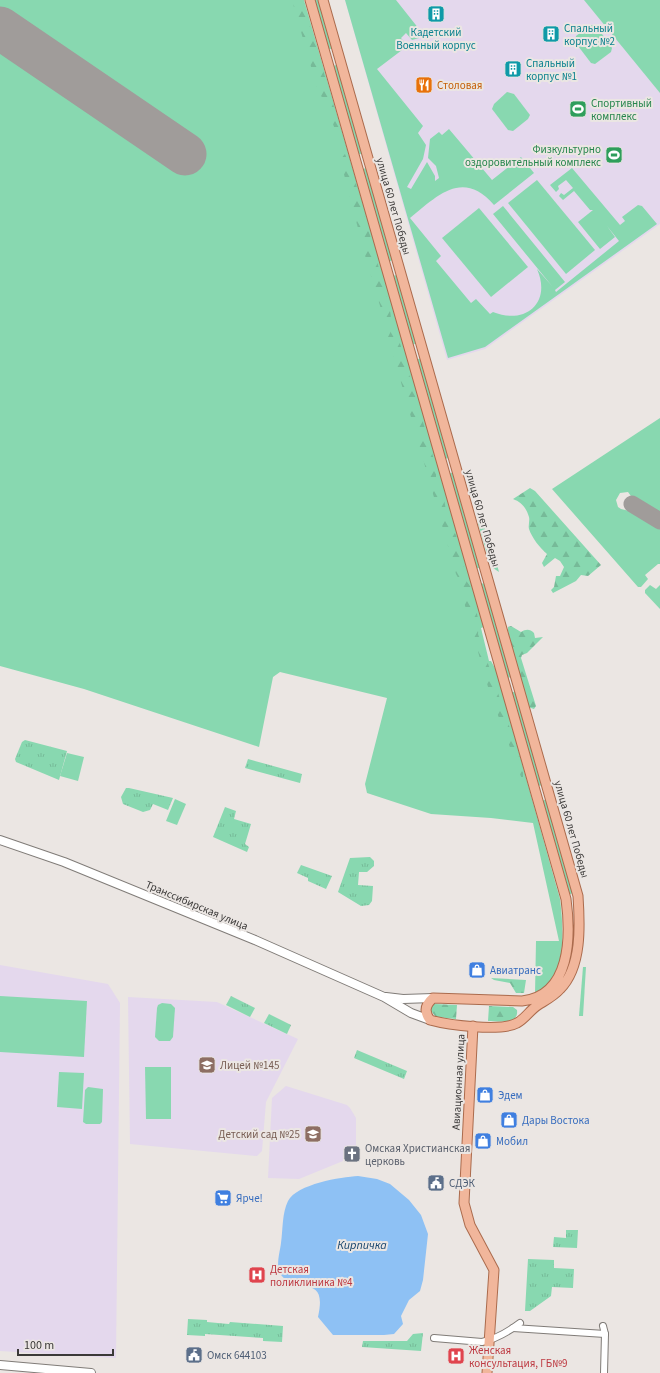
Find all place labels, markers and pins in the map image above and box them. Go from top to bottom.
building icon: Кадетский Военный корпус [426,4,446,24]
place label: Спальный корпус №2 [564,21,615,49]
building icon: Спальный корпус №2 [541,24,561,44]
place label: Кадетский Военный корпус [396,25,476,53]
place label: Спальный корпус №1 [526,56,577,84]
building icon: Спальный корпус №1 [503,59,523,79]
restaurant icon: Столовая [414,75,434,95]
place label: Столовая [437,78,482,93]
place label: Спортивный комплекс [591,96,652,124]
sports icon: Спортивный комплекс [568,99,588,119]
place label: Физкультурно оздоровительный комплекс [465,142,601,170]
sports icon: Физкультурно оздоровительный комплекс [604,145,624,165]
shop icon: Авиатранс [467,960,487,980]
place label: Авиатранс [490,963,541,978]
school or university icon: Лицей №145 [197,1055,217,1075]
place label: Лицей №145 [220,1058,279,1073]
shop icon: Эдем [475,1085,495,1105]
place label: Эдем [498,1088,523,1103]
shop icon: Дары Востока [499,1110,519,1130]
place label: Дары Востока [522,1113,589,1128]
school or university icon: Детский сад №25 [303,1124,323,1144]
place label: Детский сад №25 [218,1127,300,1142]
shop icon: Мобил [473,1131,493,1151]
place label: Мобил [496,1134,528,1149]
place label: Омская Христианская церковь [365,1141,470,1169]
church icon: Омская Христианская церковь [342,1144,362,1164]
public building icon: СДЭК [426,1173,446,1193]
place label: СДЭК [449,1176,476,1191]
supermarket icon: Ярче! [213,1188,233,1208]
place label: Ярче! [236,1191,263,1206]
place label: Детская поликлиника №4 [270,1262,353,1290]
hospital icon: Детская поликлиника №4 [247,1265,267,1285]
place label: Женская консультация, ГБ№9 [469,1343,567,1371]
public building icon: Омск 644103 [184,1345,204,1365]
hospital icon: Женская консультация, ГБ№9 [446,1346,466,1366]
place label: Омск 644103 [207,1348,267,1363]

